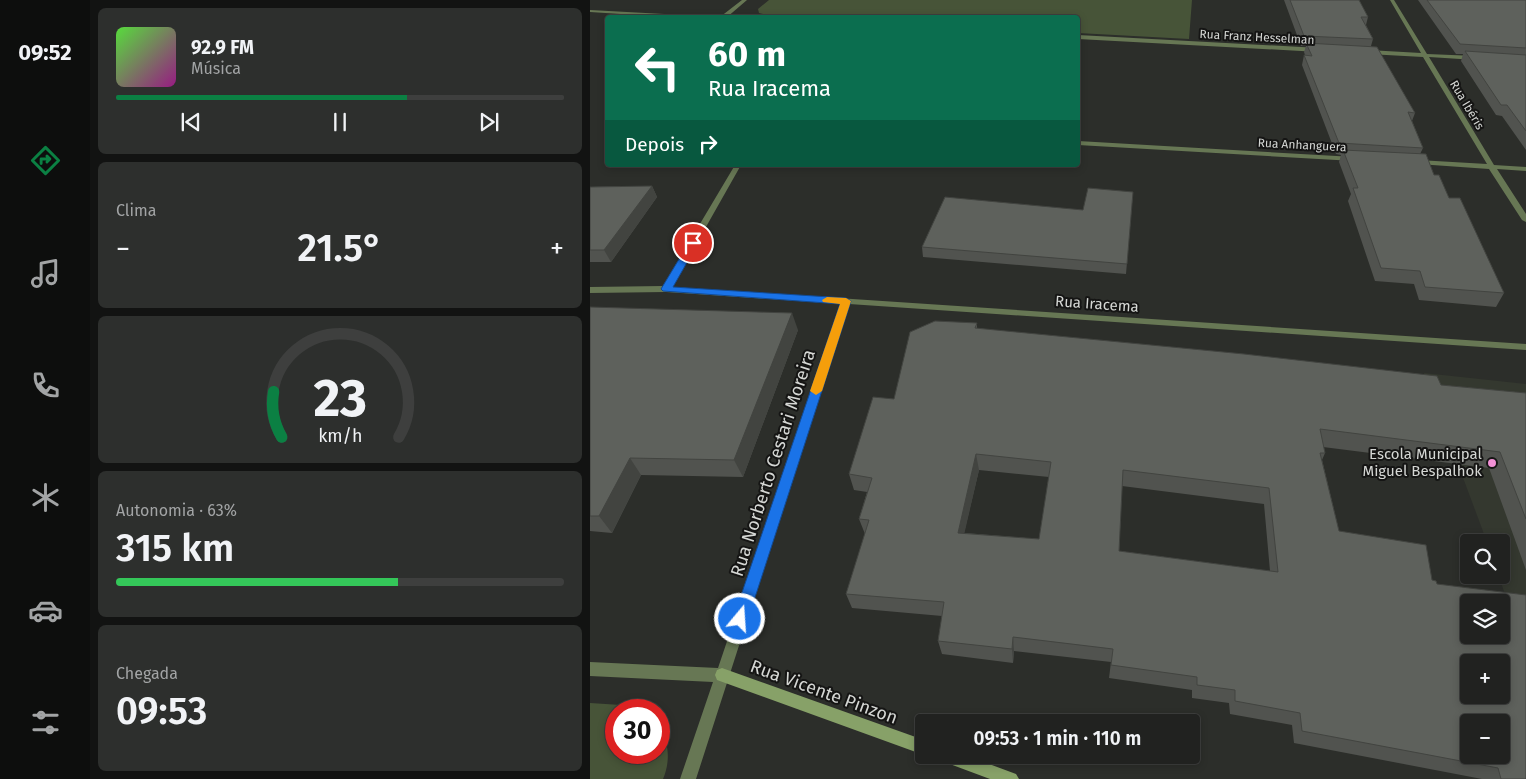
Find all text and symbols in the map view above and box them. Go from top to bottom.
street label: Rua Franz Hesselman [1199,27,1315,47]
text: 60 m [708,33,786,75]
icon: left [625,35,690,100]
text: 92.9 FM [191,36,254,59]
text: 09:52 [18,39,72,66]
text: Música [191,59,241,78]
text: Rua Iracema [708,75,831,102]
street label: Rua Ibéris [1447,78,1487,132]
icon: previous [177,108,205,136]
icon: pause [326,108,354,136]
icon: next [475,108,503,136]
icon: right [694,130,722,158]
text: Depois [625,133,684,156]
street label: Rua Anhanguera [1257,136,1347,154]
icon: directions [28,143,63,178]
text: Clima [116,201,156,220]
pin [672,222,714,264]
text: 21.5° [298,225,382,271]
icon: arrive [679,229,707,257]
text: − [116,232,130,265]
text: + [550,232,564,265]
icon: music [28,256,63,291]
street label: Rua Iracema [1055,292,1139,316]
street label: Rua Norberto Cestari Moreira [726,347,820,579]
text: 23 [313,367,367,430]
icon: phone [28,368,63,403]
text: km/h [318,425,362,447]
place label: Escola Municipal Miguel Bespalhok [1362,445,1483,480]
marker: Escola Municipal Miguel Bespalhok [1486,457,1498,469]
icon: climate [28,480,63,515]
text: Autonomia · 63% [116,501,237,520]
text: 315 km [116,525,234,571]
map controls [1460,534,1510,764]
button: search [1460,534,1510,584]
position arrow [713,592,765,644]
icon: car [28,593,63,628]
button: layers [1460,594,1510,644]
button: + [1460,654,1510,704]
street label: Rua Vicente Pinzon [747,655,901,729]
text: Chegada [116,664,178,683]
text: 09:53 [116,688,207,734]
speed limit sign: 30 [605,699,670,764]
icon: filters [28,705,63,740]
button: − [1460,714,1510,764]
text: 09:53 · 1 min · 110 m [974,727,1141,750]

